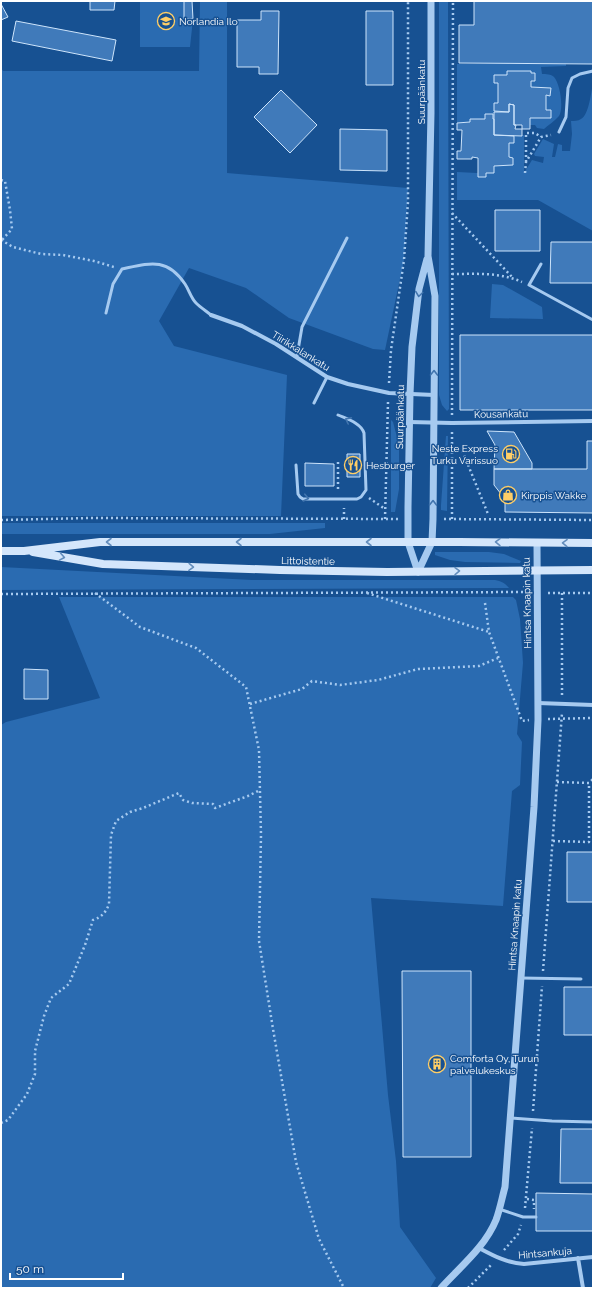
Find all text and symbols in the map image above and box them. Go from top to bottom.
school or university icon: Norlandia Ilo [156,11,176,31]
place label: Norlandia Ilo [179,16,238,27]
street label: Suurpäänkatu [416,60,427,124]
one-way arrow [415,291,424,297]
street label: Tiirikkalankatu [270,329,332,373]
one-way arrow [430,370,438,376]
street label: Suurpäänkatu [394,385,406,449]
street label: Kousankatu [474,408,528,420]
one-way arrow [345,417,352,424]
place label: Neste Express Turku Varissuo [431,443,498,466]
fuel station icon: Neste Express Turku Varissuo [501,444,521,464]
restaurant icon: Hesburger [343,455,363,475]
place label: Hesburger [366,460,416,471]
shop icon: Kirppis Wakke [498,485,518,505]
place label: Kirppis Wakke [521,490,586,501]
one-way arrow [303,494,309,502]
one-way arrow [429,500,437,506]
one-way arrow [106,538,112,546]
one-way arrow [236,538,242,546]
one-way arrow [366,538,372,546]
one-way arrow [495,538,501,546]
one-way arrow [562,539,568,547]
one-way arrow [59,553,65,561]
street label: Littoistentie [281,555,335,567]
street label: Hintsa Knaapin katu [521,557,533,649]
one-way arrow [188,563,194,572]
one-way arrow [454,567,460,575]
street label: Hintsa Knaapin katu [506,879,524,971]
place label: Comforta Oy, Turun palvelukeskus [450,1053,539,1076]
building icon: Comforta Oy, Turun palvelukeskus [427,1054,447,1074]
street label: Hintsankuja [518,1245,572,1261]
scale bar [10,1255,123,1281]
text: 50 m [16,1262,44,1276]

